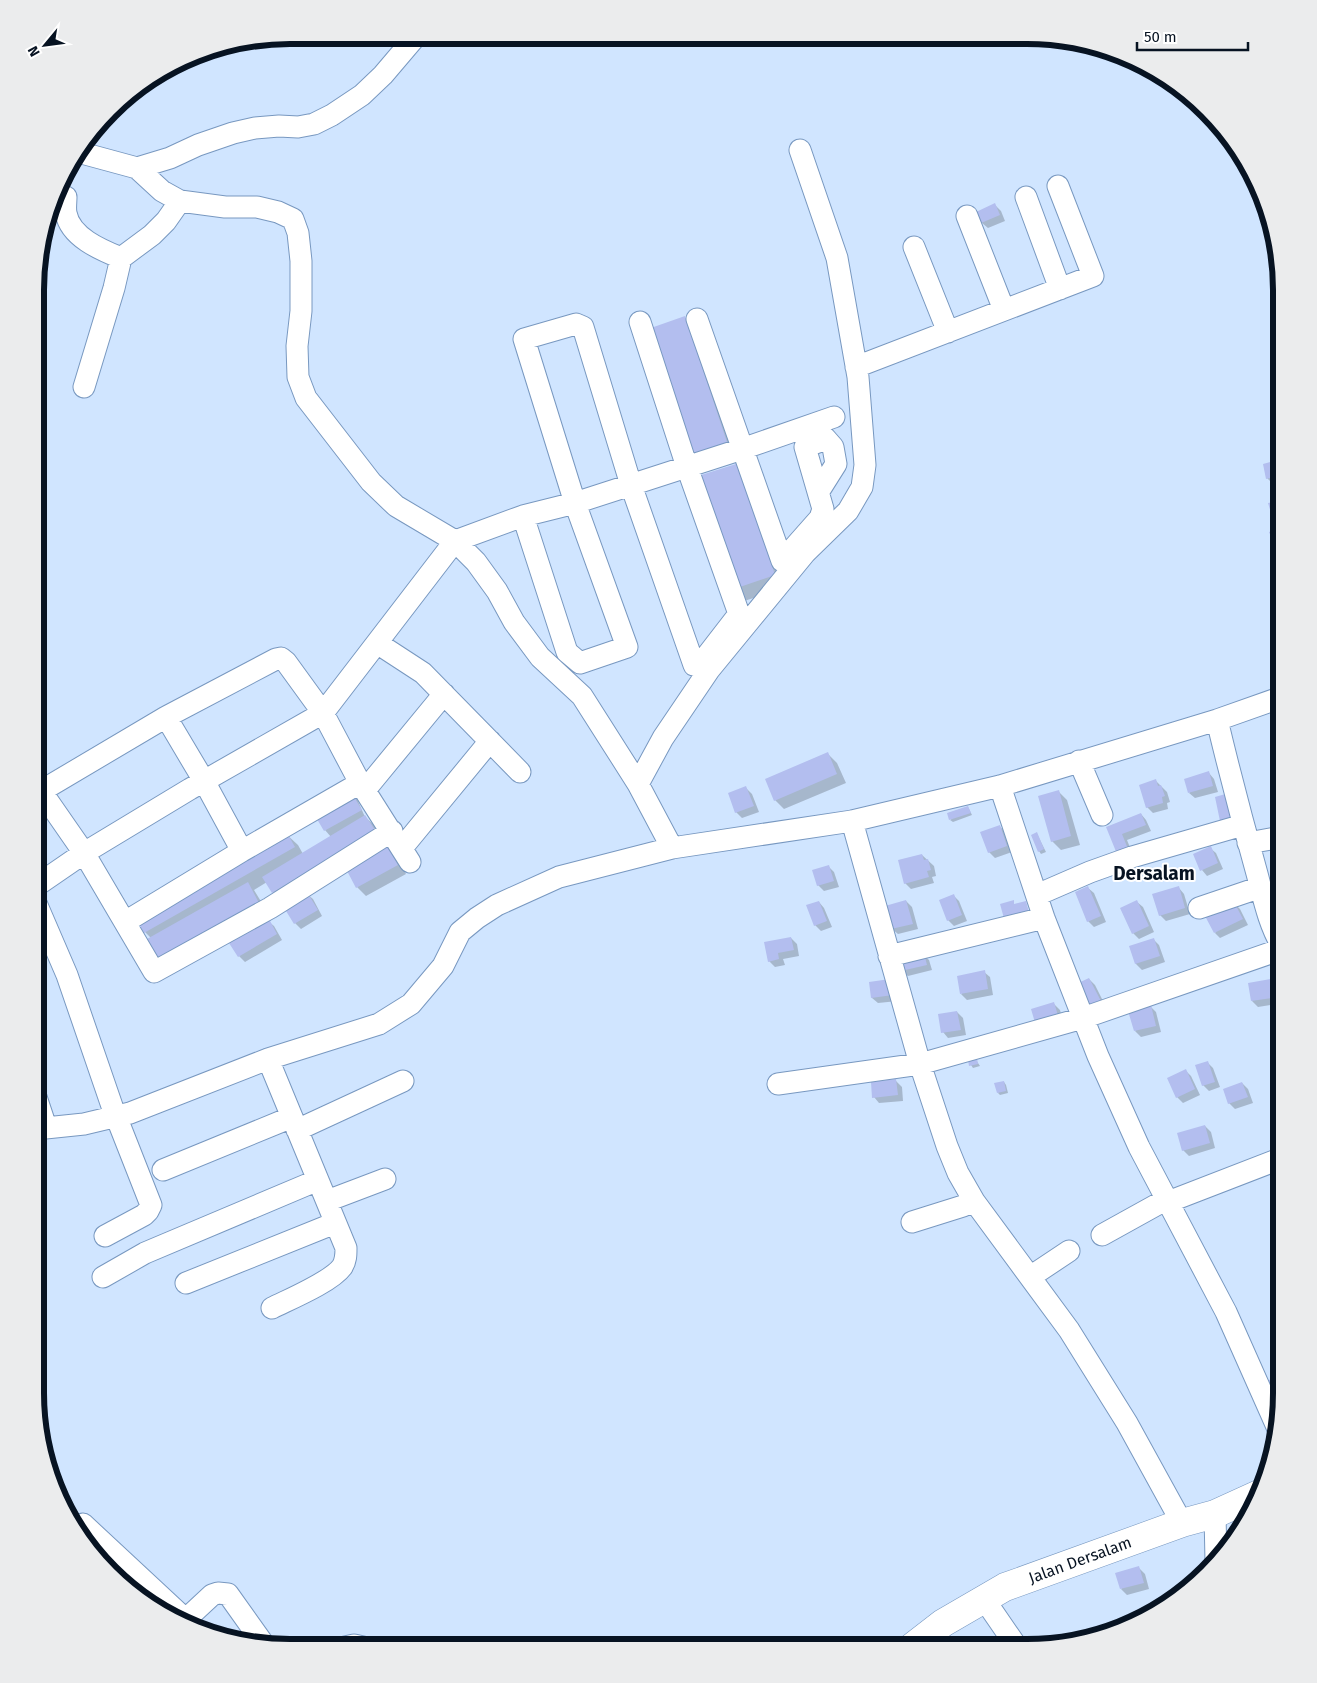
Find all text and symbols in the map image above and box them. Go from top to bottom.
north arrow [20,20,70,70]
scale bar [1137,20,1248,52]
text: 50 m [1144,28,1177,46]
text: N [24,43,44,59]
district label: Dersalam [1113,862,1195,885]
street label: Jalan Dersalam [1026,1533,1134,1587]

